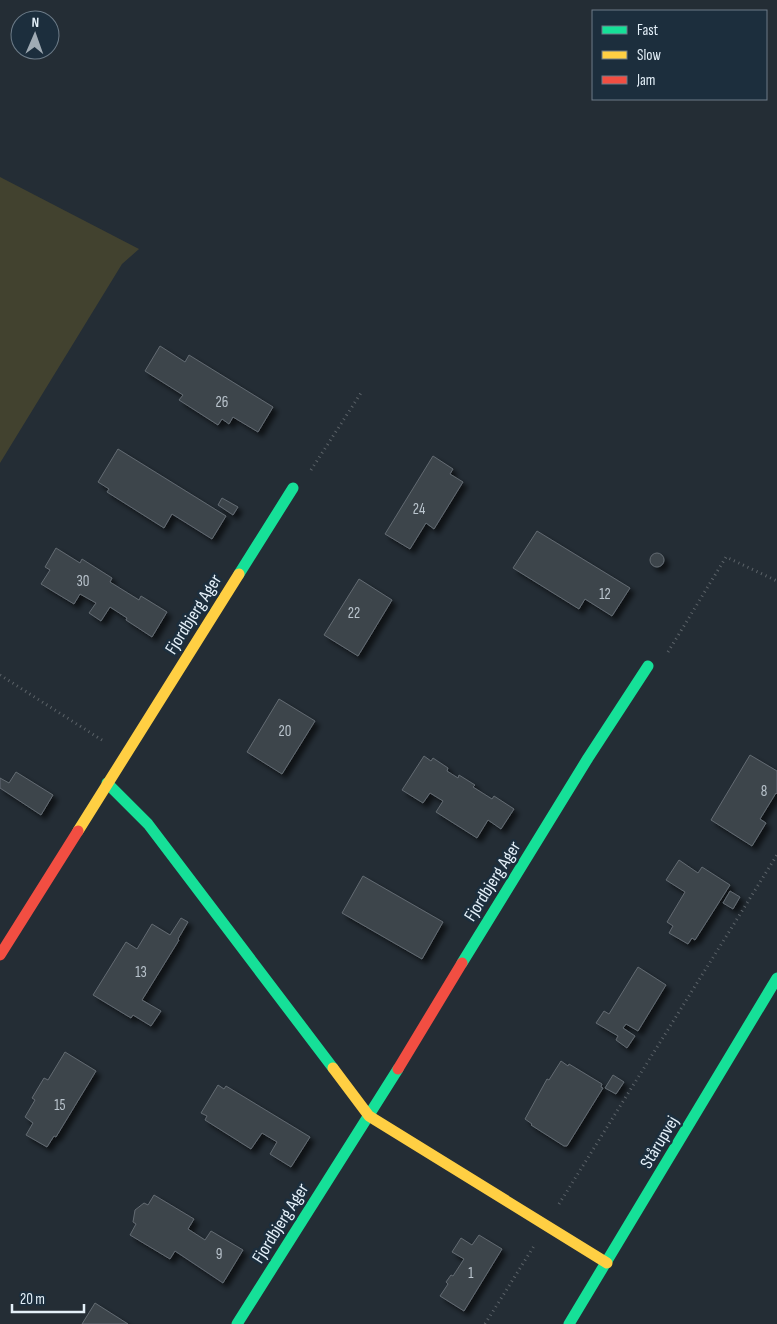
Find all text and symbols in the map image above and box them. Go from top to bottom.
north arrow [10,10,60,60]
legend [592,10,767,100]
text: N [31,14,39,31]
text: Fast [637,21,659,40]
text: Slow [637,46,661,65]
text: Jam [636,71,655,90]
house number: 26 [216,393,228,412]
house number: 24 [413,500,425,519]
street label: Fjordbjerg Ager [161,570,226,658]
house number: 30 [77,572,89,591]
house number: 12 [599,585,611,604]
house number: 22 [348,604,360,623]
house number: 20 [279,722,291,741]
house number: 8 [761,782,767,801]
street label: Fjordbjerg Ager [460,837,525,925]
house number: 13 [135,963,147,982]
house number: 15 [54,1096,66,1115]
street label: Stårupvej [636,1112,683,1172]
street label: Fjordbjerg Ager [248,1179,313,1267]
house number: 9 [216,1245,222,1264]
house number: 1 [468,1264,474,1283]
scale bar [12,1282,85,1314]
text: 20 m [20,1290,45,1309]

